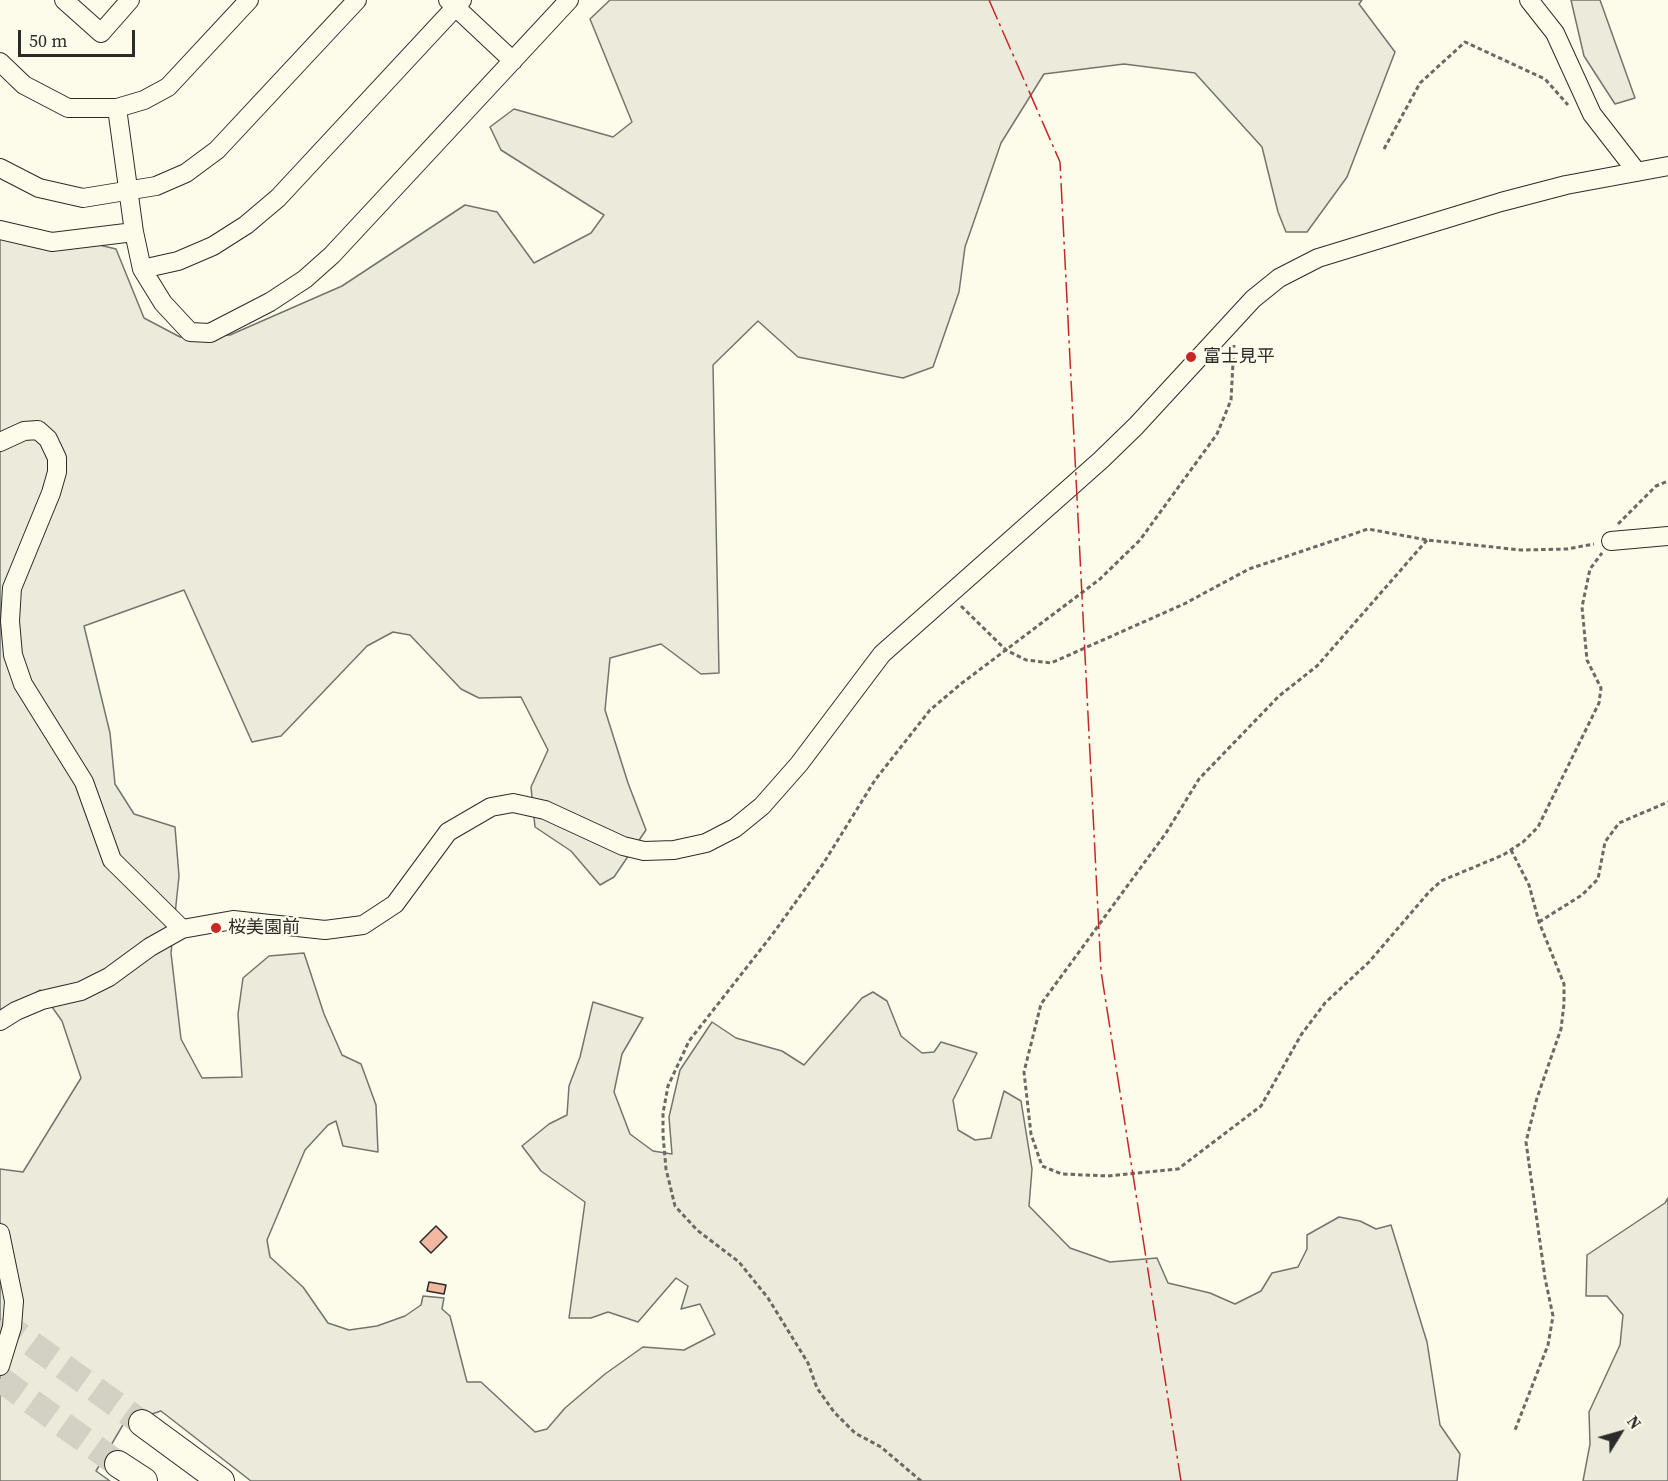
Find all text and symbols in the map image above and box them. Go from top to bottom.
scale bar [21,18,138,56]
text: 50 m [29,28,67,53]
place label: 富士見平 [1203,346,1275,368]
marker: 富士見平 [1184,350,1198,364]
place label: 桜美園前 [228,917,300,939]
marker: 桜美園前 [209,921,223,935]
north arrow [1590,1403,1650,1463]
text: N [1622,1411,1647,1433]

